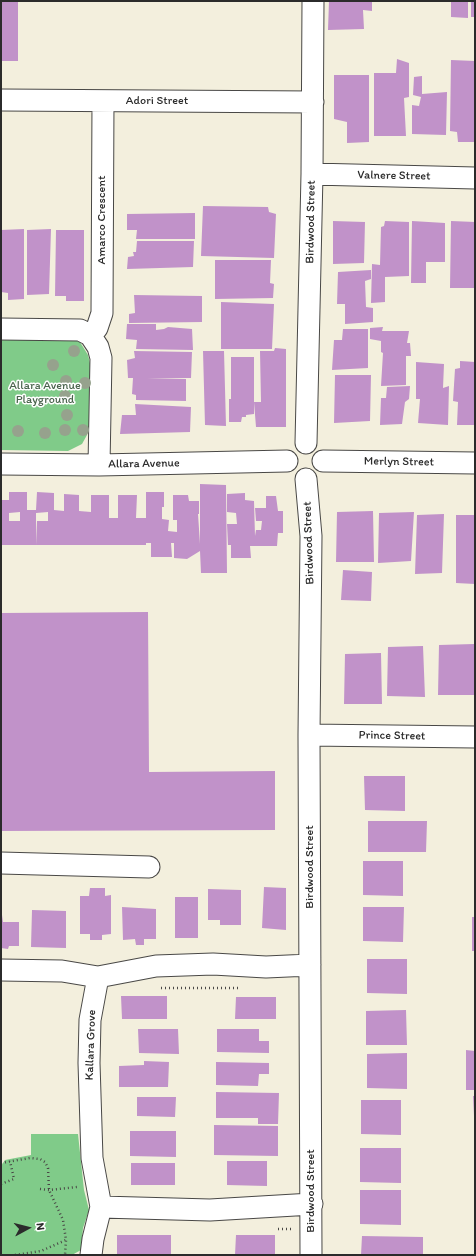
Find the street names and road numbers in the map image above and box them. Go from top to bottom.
street label: Adori Street [126,94,188,108]
street label: Valnere Street [357,168,431,184]
street label: Amarco Crescent [95,175,109,265]
street label: Birdwood Street [303,180,319,264]
street label: Merlyn Street [364,454,434,470]
street label: Allara Avenue [108,456,180,472]
street label: Birdwood Street [300,501,318,585]
street label: Prince Street [358,728,426,744]
street label: Birdwood Street [303,825,317,909]
street label: Kallara Grove [83,1009,99,1081]
street label: Birdwood Street [304,1149,318,1233]

